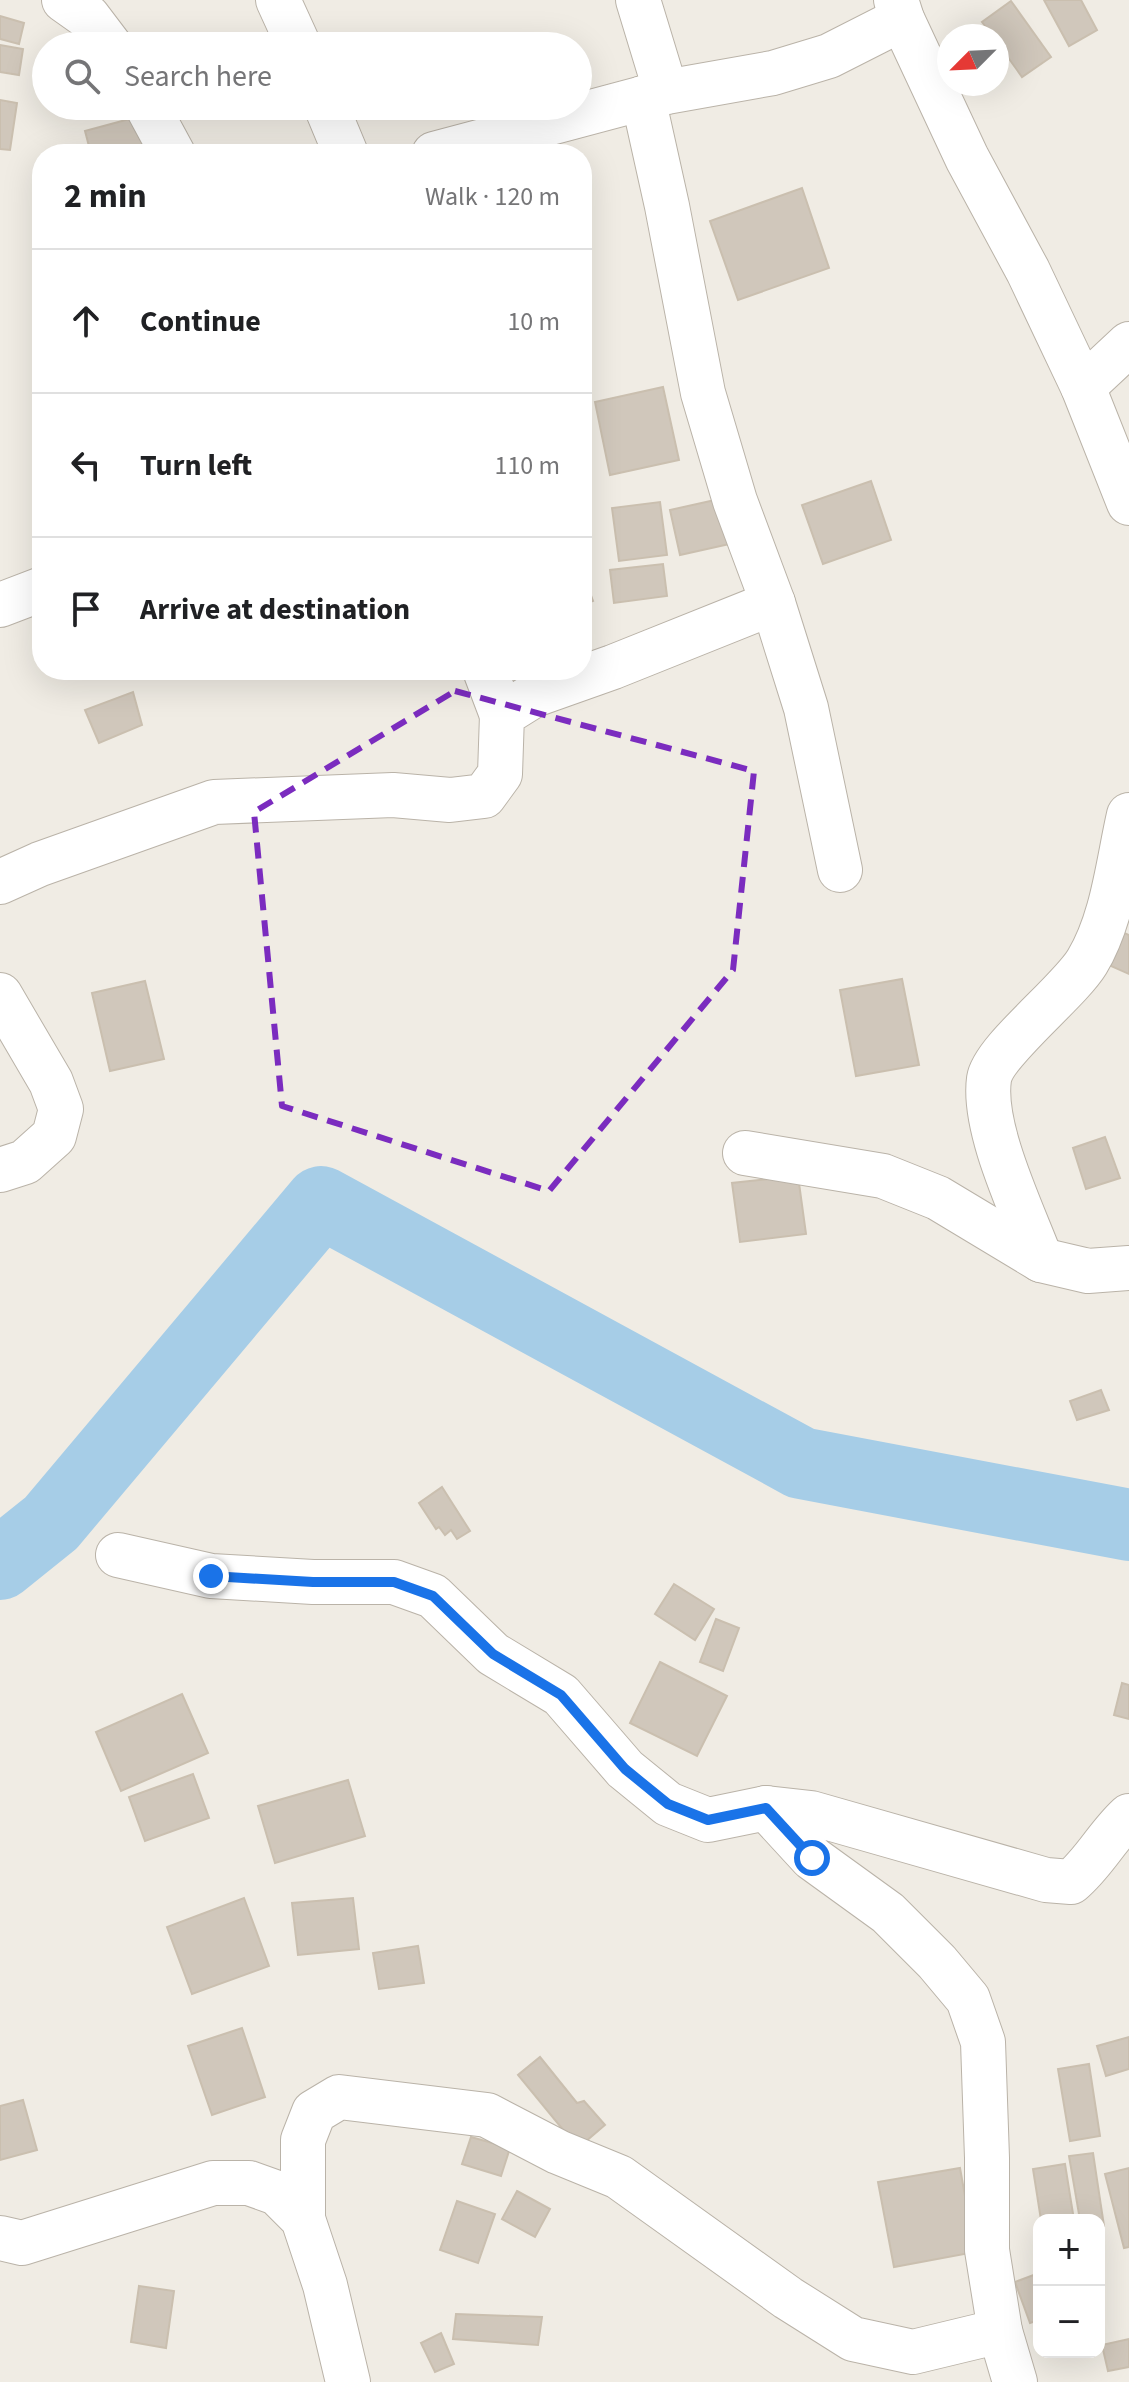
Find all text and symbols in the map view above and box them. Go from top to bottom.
north arrow [937,24,1009,96]
search box [32,32,592,120]
icon: search [60,54,104,98]
text: Search here [124,55,272,98]
text: 2 min [64,172,147,221]
text: Walk · 120 m [425,178,560,215]
icon: ahead [64,299,108,343]
text: Continue [140,300,261,343]
text: 10 m [507,303,560,340]
icon: left [64,443,108,487]
text: Turn left [140,444,252,487]
text: 110 m [494,447,560,484]
icon: arrive [64,587,108,631]
text: Arrive at destination [140,588,410,631]
route end [193,1558,229,1594]
route start [794,1840,830,1876]
map controls [1033,2214,1105,2358]
button: + [1033,2214,1105,2286]
button: − [1033,2286,1105,2358]

